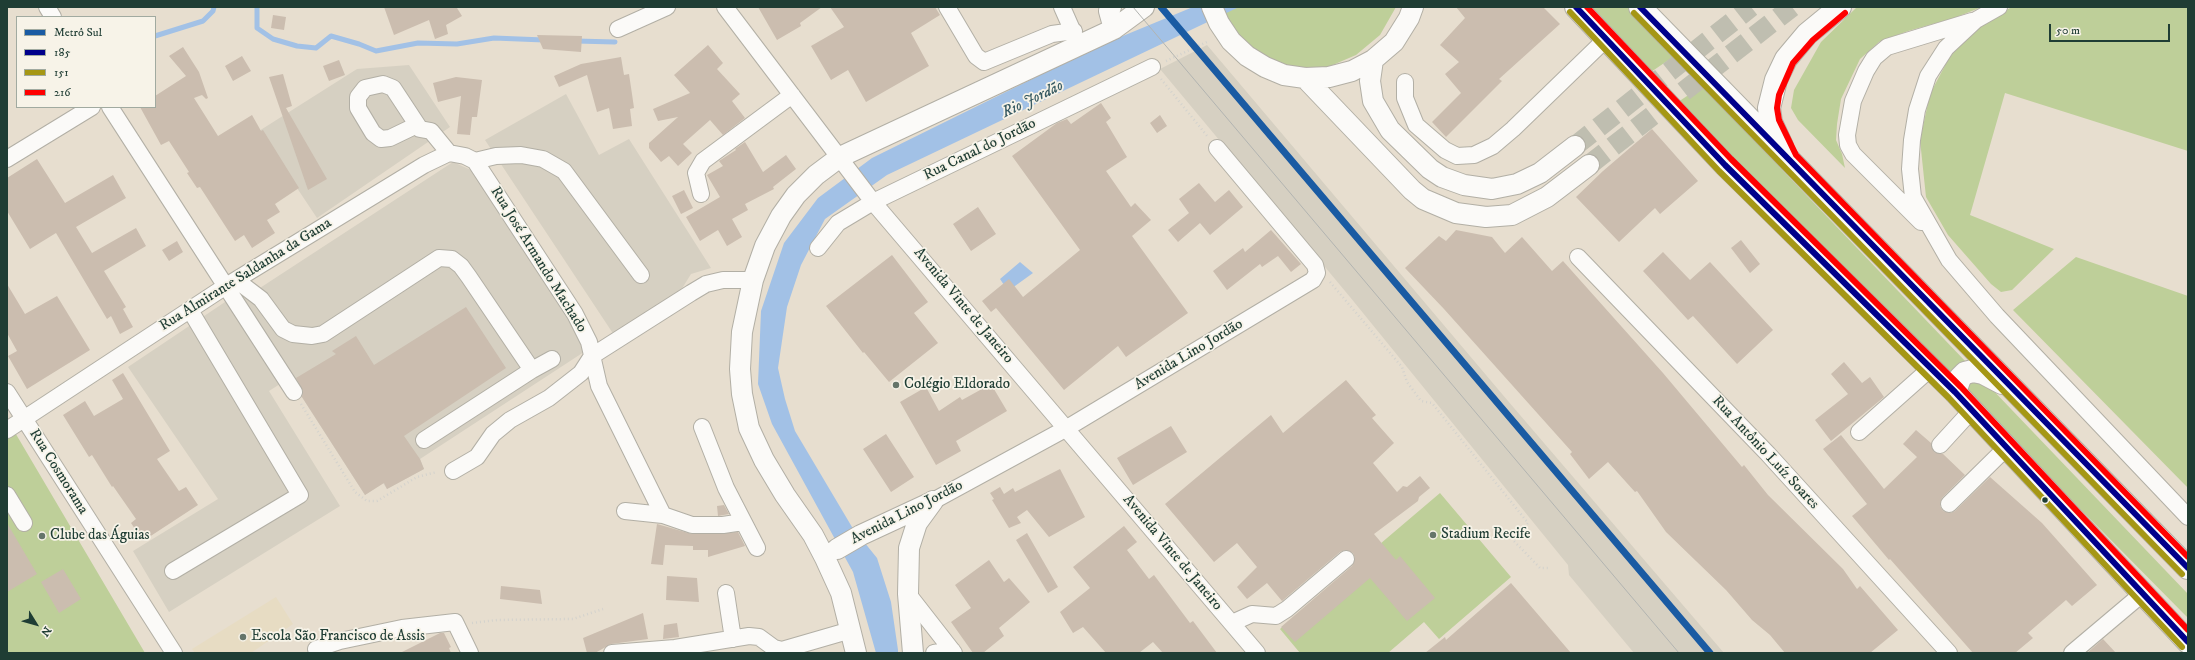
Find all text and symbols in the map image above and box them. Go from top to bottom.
legend [16,16,156,108]
scale bar [2051,16,2172,42]
text: 50 m [2056,23,2080,38]
text: Metrô Sul [54,25,102,40]
text: 185 [54,45,70,60]
text: 151 [54,65,69,80]
water label: Rio Jordão [999,77,1067,123]
text: 216 [54,85,71,100]
street label: Rua Canal do Jordão [921,115,1039,185]
street label: Rua José Armando Machado [486,184,590,336]
street label: Rua Almirante Saldanha da Gama [157,215,335,335]
street label: Avenida Vinte de Janeiro [909,244,1017,368]
street label: Avenida Lino Jordão [1131,316,1247,394]
place label: Colégio Eldorado [904,376,1010,394]
marker: Colégio Eldorado [891,380,901,390]
street label: Rua Antônio Luíz Soares [1708,393,1822,513]
street label: Rua Cosmorama [25,426,91,518]
street label: Avenida Lino Jordão [848,477,966,549]
street label: Avenida Vinte de Janeiro [1118,491,1226,615]
unlabelled marker [2040,495,2050,505]
place label: Stadium Recife [1441,526,1530,544]
place label: Clube das Águias [50,527,150,545]
marker: Stadium Recife [1428,530,1438,540]
marker: Clube das Águias [37,531,47,541]
north arrow [16,604,56,644]
text: N [37,623,54,639]
place label: Escola São Francisco de Assis [251,628,425,646]
marker: Escola São Francisco de Assis [238,632,248,642]

